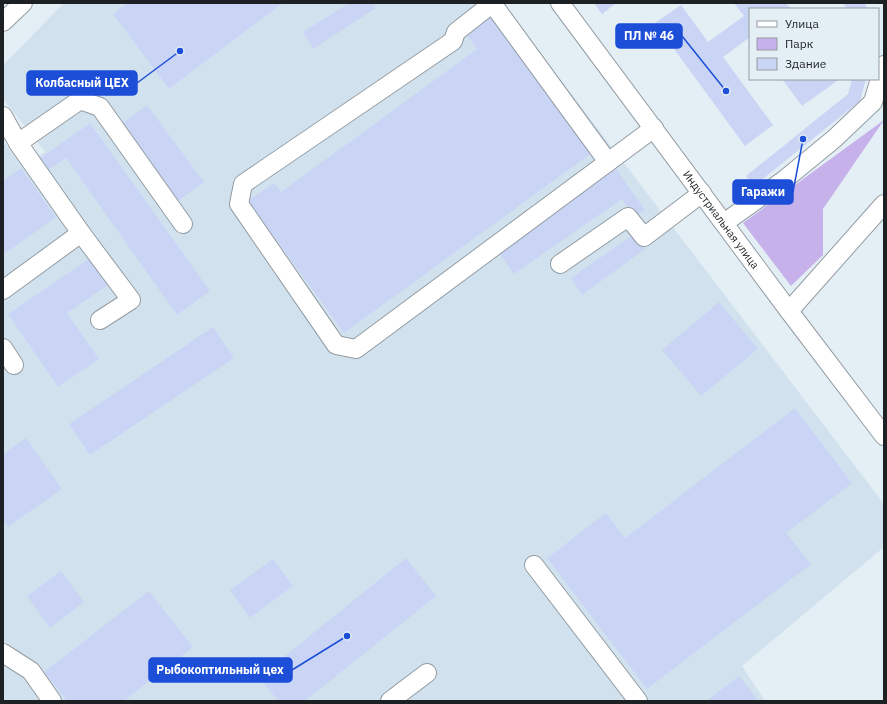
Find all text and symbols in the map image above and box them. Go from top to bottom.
legend [749,8,879,80]
text: Улица [785,16,819,31]
callout: ПЛ № 46 [616,24,682,48]
text: ПЛ № 46 [624,28,674,43]
text: Парк [785,36,814,51]
text: Здание [785,56,827,71]
callout: Колбасный ЦЕХ [27,71,137,95]
text: Колбасный ЦЕХ [35,75,129,90]
street label: Индустриальная улица [680,168,762,272]
callout: Гаражи [733,180,793,204]
text: Гаражи [741,184,785,199]
callout: Рыбокоптильный цех [149,658,292,682]
text: Рыбокоптильный цех [156,662,284,677]

